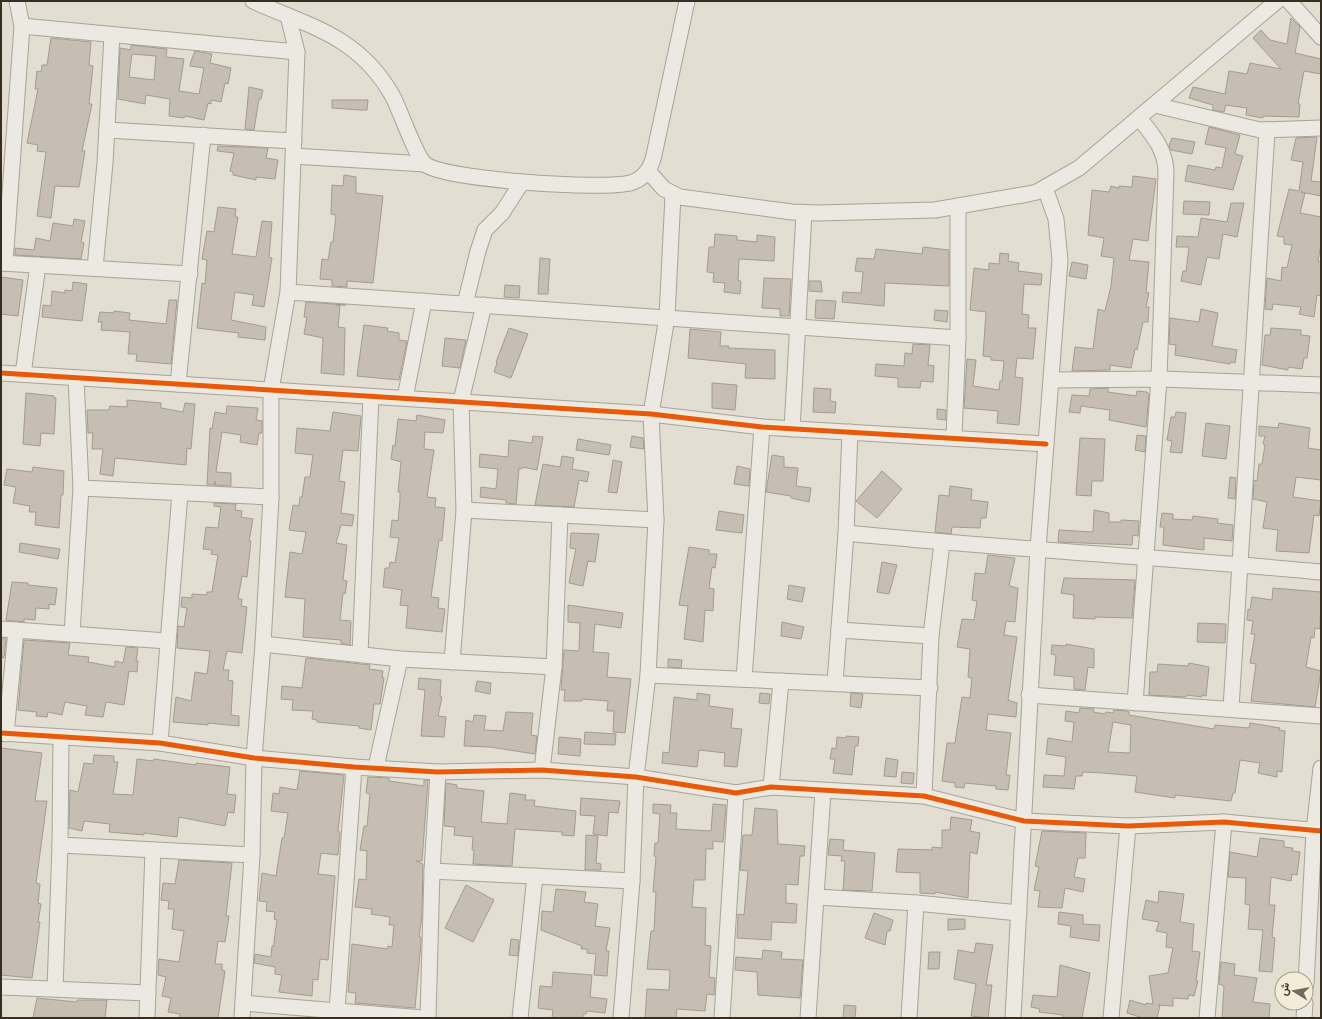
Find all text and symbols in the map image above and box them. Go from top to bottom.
north arrow [1274,971,1314,1011]
text: ش [1276,981,1292,997]

